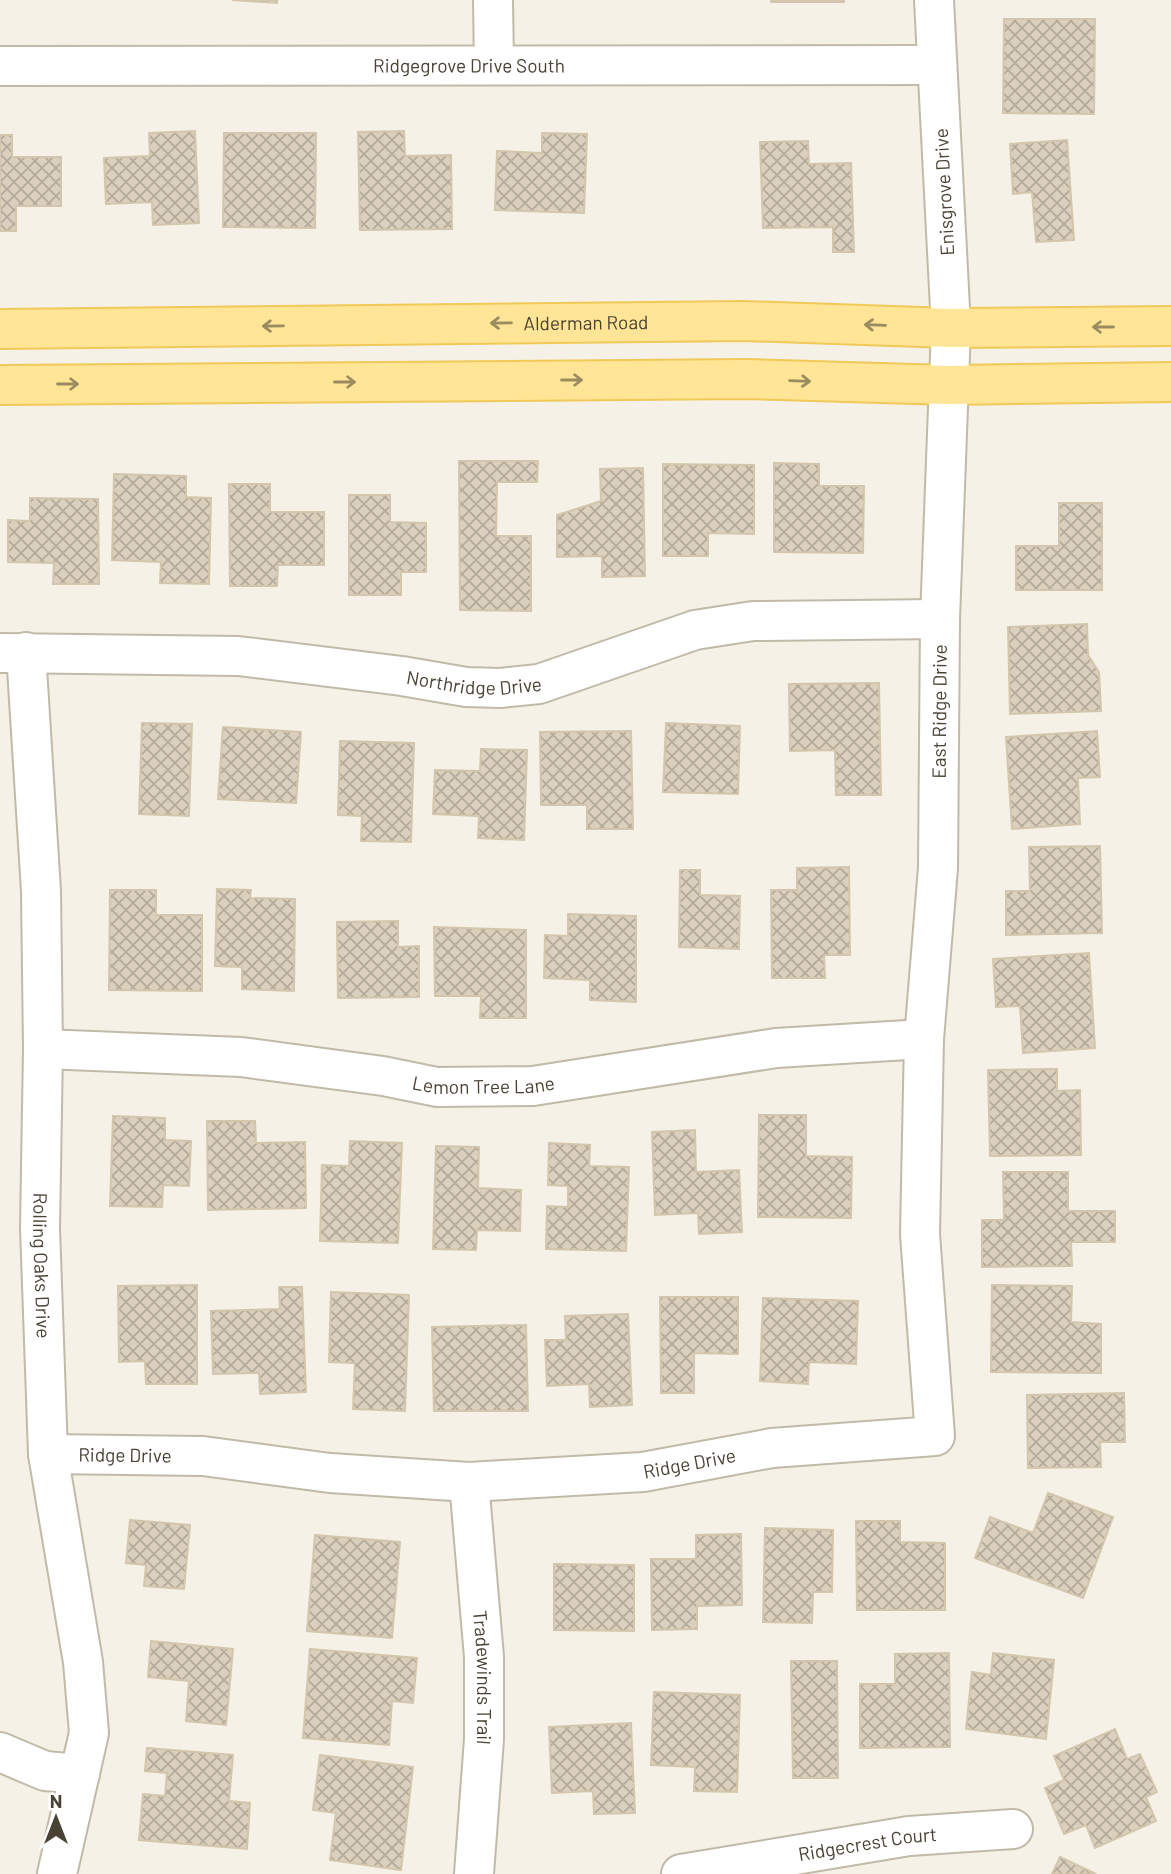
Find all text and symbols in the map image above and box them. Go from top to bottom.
street label: Ridgegrove Drive South [373,53,565,77]
street label: Enisgrove Drive [929,128,958,256]
street label: Alderman Road [523,310,649,334]
one-way arrow [490,317,513,330]
one-way arrow [864,318,887,332]
one-way arrow [262,319,285,333]
one-way arrow [1092,320,1115,334]
one-way arrow [560,374,583,387]
one-way arrow [788,374,811,387]
one-way arrow [333,375,356,389]
one-way arrow [56,377,79,391]
street label: East Ridge Drive [927,644,951,779]
street label: Northridge Drive [405,665,543,699]
street label: Lemon Tree Lane [411,1070,556,1098]
street label: Rolling Oaks Drive [29,1192,56,1339]
street label: Ridge Drive [78,1442,172,1467]
street label: Ridge Drive [641,1443,737,1483]
street label: Tradewinds Trail [469,1609,496,1745]
north arrow [21,1783,91,1853]
text: N [50,1789,62,1812]
street label: Ridgecrest Court [796,1822,937,1865]

